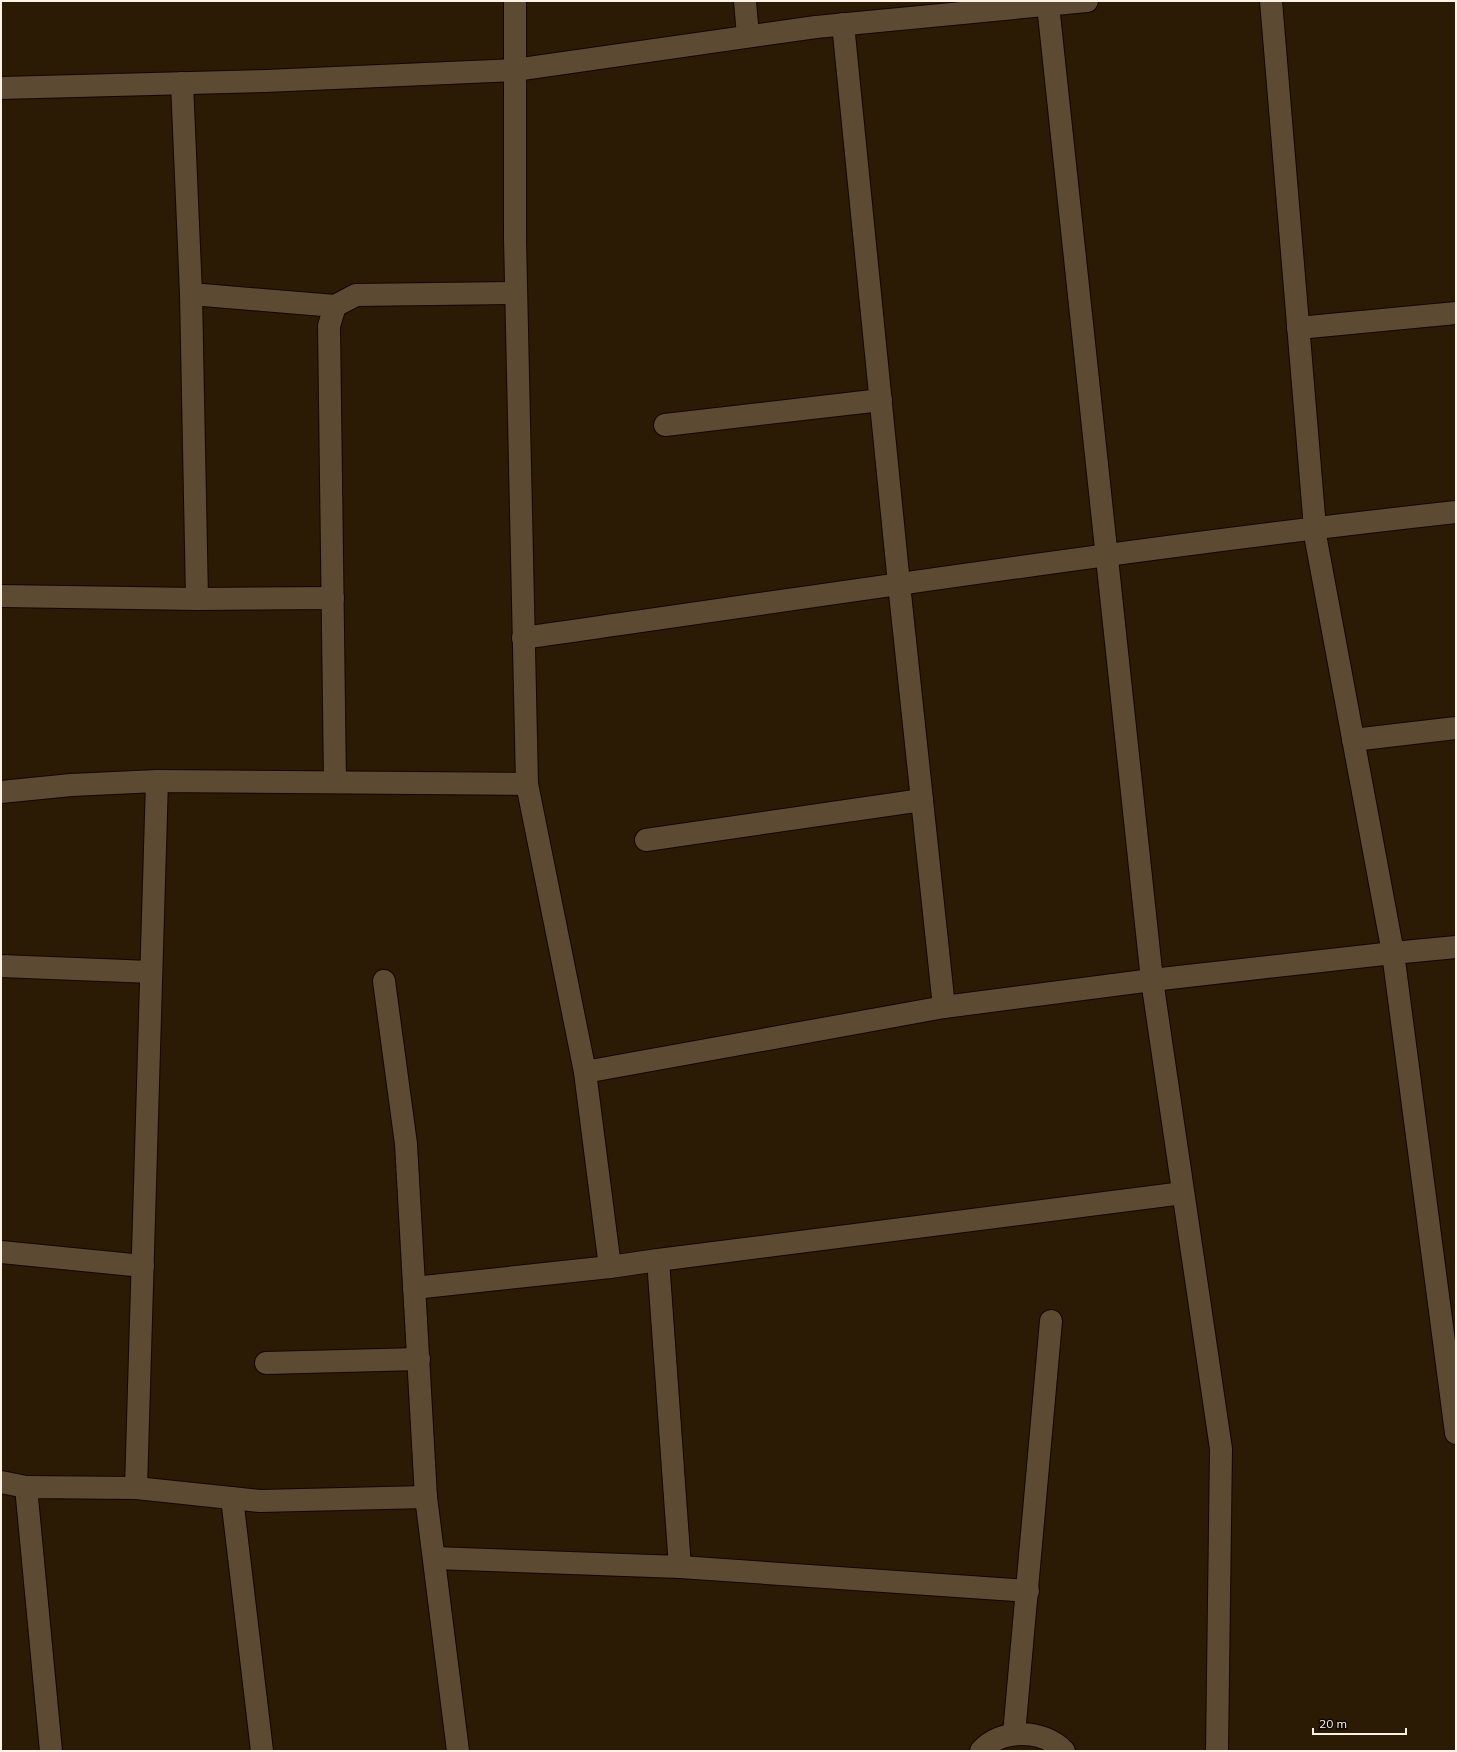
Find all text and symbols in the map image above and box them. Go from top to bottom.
scale bar [1313,1710,1406,1736]
text: 20 m [1319,1716,1347,1731]

